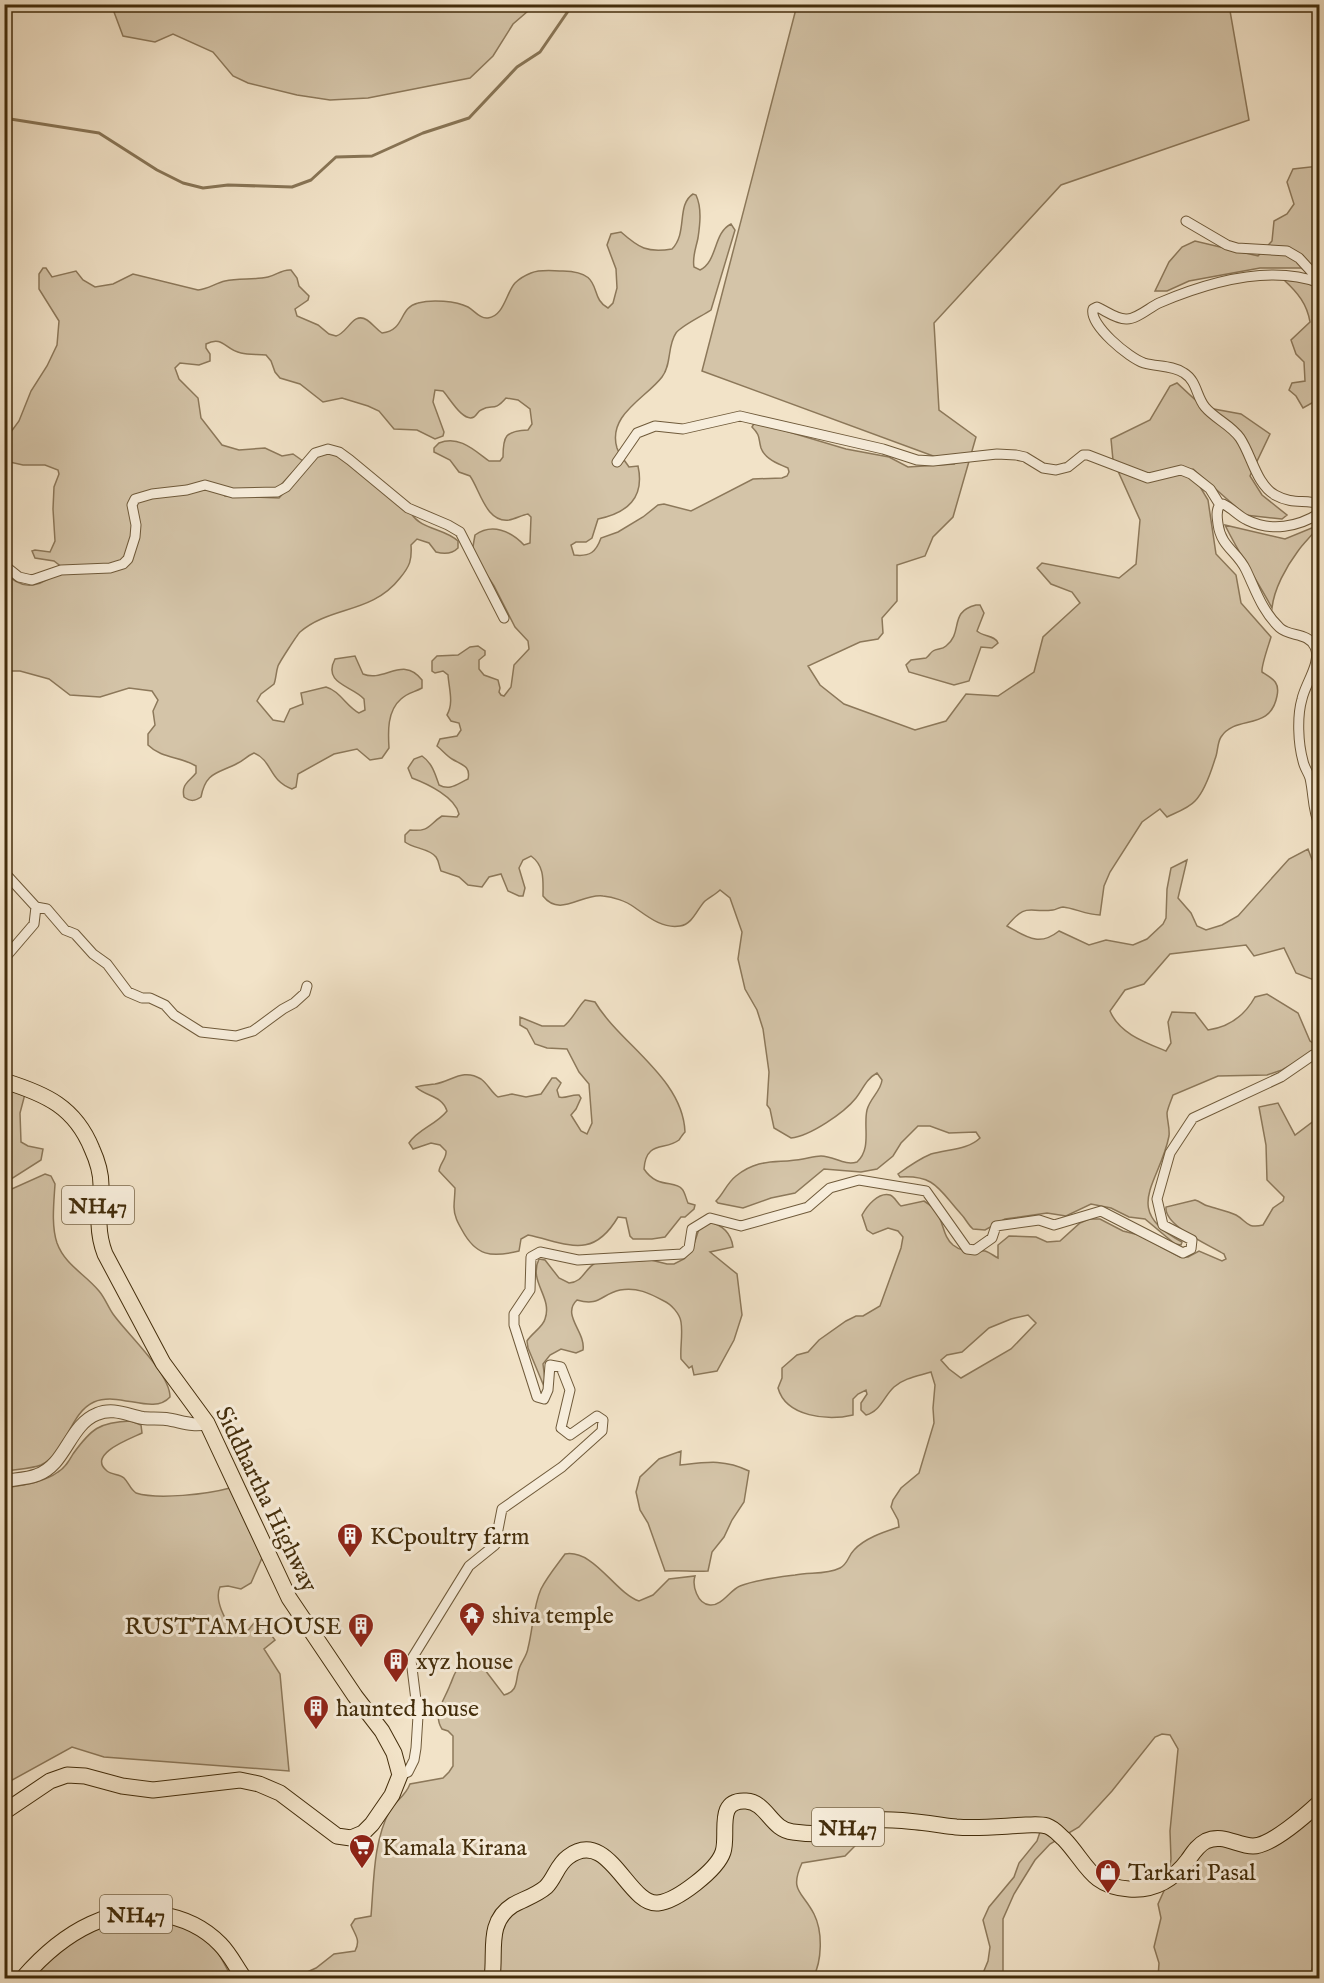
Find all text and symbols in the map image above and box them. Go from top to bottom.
road number: NH47 [62,1186,134,1224]
street label: Siddhartha Highway [207,1402,324,1598]
building icon: KCpoultry farm [335,1521,365,1559]
place label: KCpoultry farm [370,1522,530,1553]
temple icon: shiva temple [457,1600,487,1638]
place label: shiva temple [492,1601,614,1632]
building icon: RUSTTAM HOUSE [346,1611,376,1649]
place label: RUSTTAM HOUSE [124,1612,342,1643]
building icon: xyz house [381,1646,411,1684]
place label: xyz house [416,1647,513,1678]
building icon: haunted house [301,1693,331,1731]
place label: haunted house [336,1694,479,1725]
road number: NH47 [812,1808,884,1846]
supermarket icon: Kamala Kirana [347,1832,377,1870]
place label: Kamala Kirana [382,1833,528,1864]
shop icon: Tarkari Pasal [1093,1857,1123,1895]
place label: Tarkari Pasal [1128,1858,1256,1889]
road number: NH47 [100,1895,172,1933]

